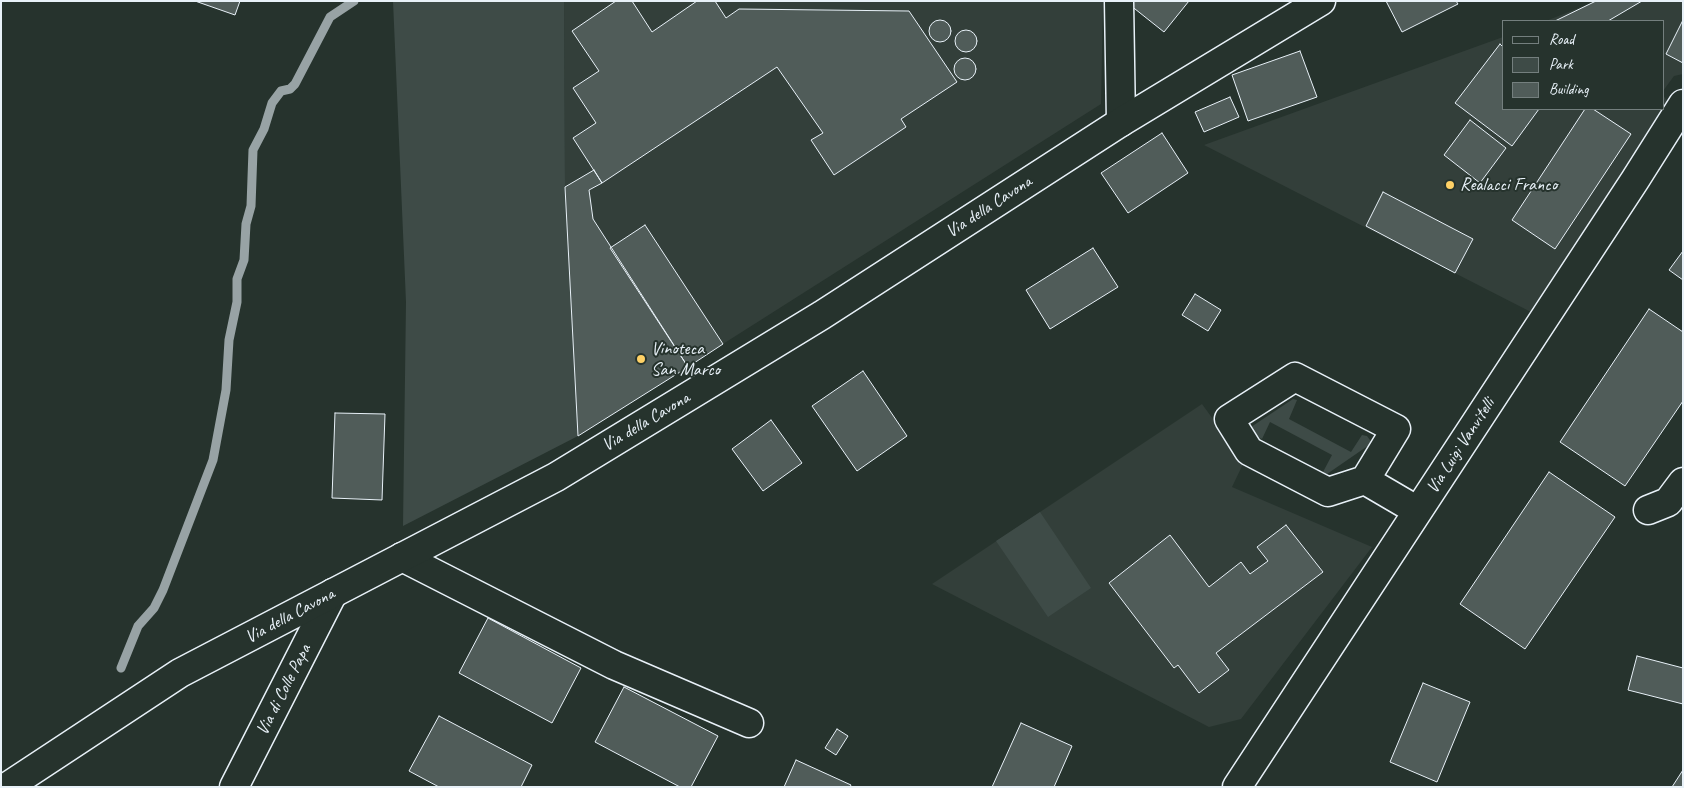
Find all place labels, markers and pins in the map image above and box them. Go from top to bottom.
place label: Realacci Franco [1460,174,1557,196]
marker: Realacci Franco [1444,179,1456,191]
place label: Vinoteca San Marco [651,338,720,380]
marker: Vinoteca San Marco [635,353,647,365]

